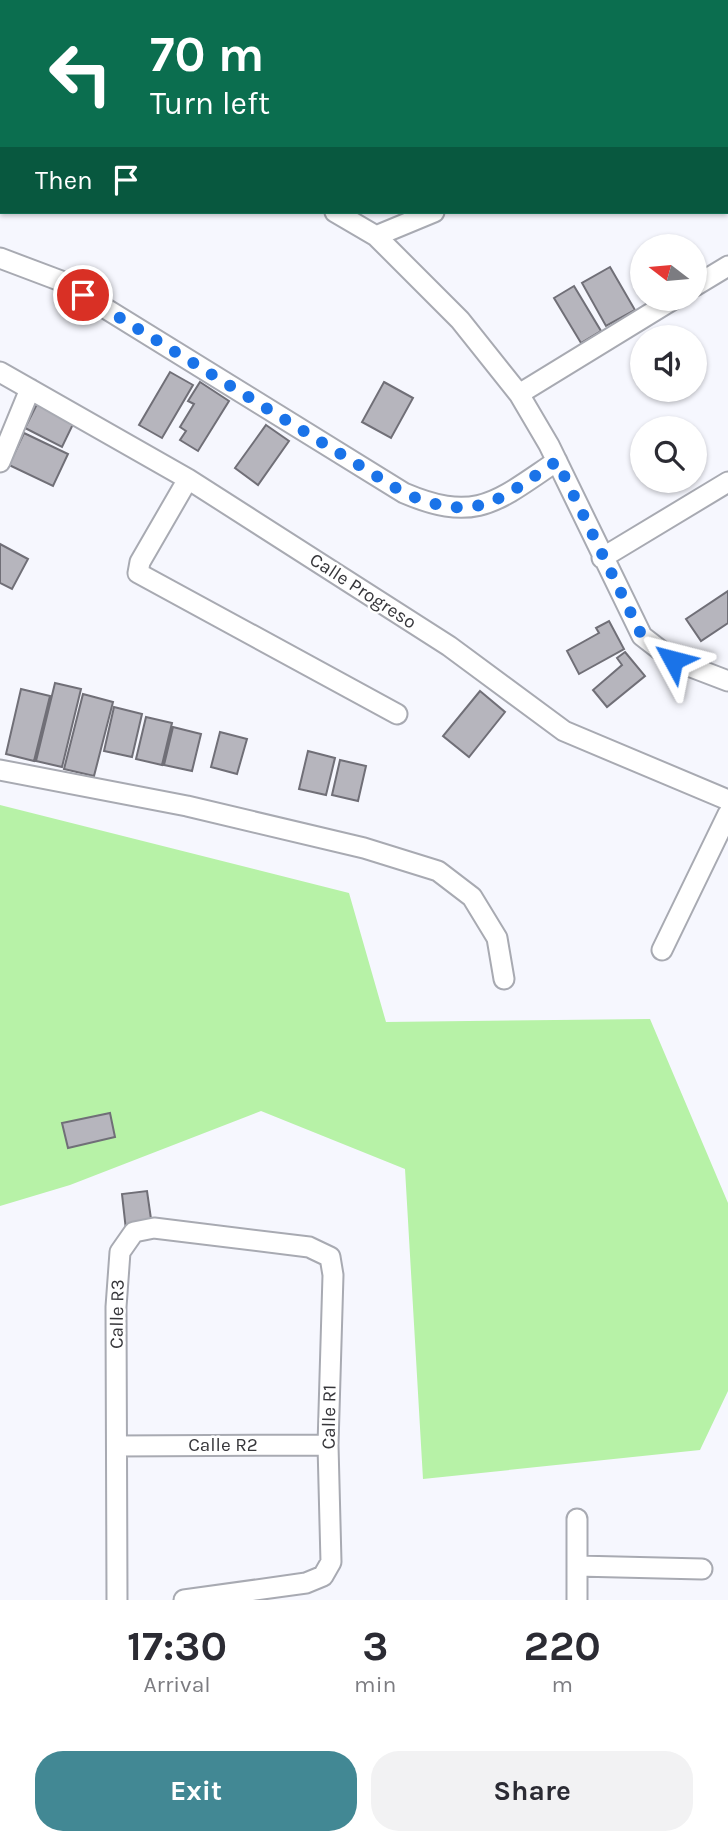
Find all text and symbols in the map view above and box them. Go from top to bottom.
text: 70 m [150,26,264,83]
icon: left [35,28,126,119]
text: Turn left [150,85,270,122]
icon: arrive [107,161,145,199]
text: Then [35,165,93,196]
north arrow [630,234,707,312]
map controls [630,234,707,493]
pin [53,265,113,325]
icon: arrive [64,276,102,314]
button: sound [630,325,707,402]
button: search [630,416,707,493]
street label: Calle Progreso [306,548,420,634]
position arrow [636,623,710,697]
street label: Calle R3 [105,1279,129,1349]
street label: Calle R1 [317,1384,341,1450]
street label: Calle R2 [188,1434,258,1456]
text: 17:30 [127,1621,227,1671]
text: 3 [362,1621,388,1671]
text: 220 [523,1621,601,1671]
text: Arrival [143,1671,211,1698]
text: min [354,1671,396,1698]
text: m [551,1671,573,1698]
button: Exit [35,1751,357,1831]
button: Share [371,1751,693,1831]

